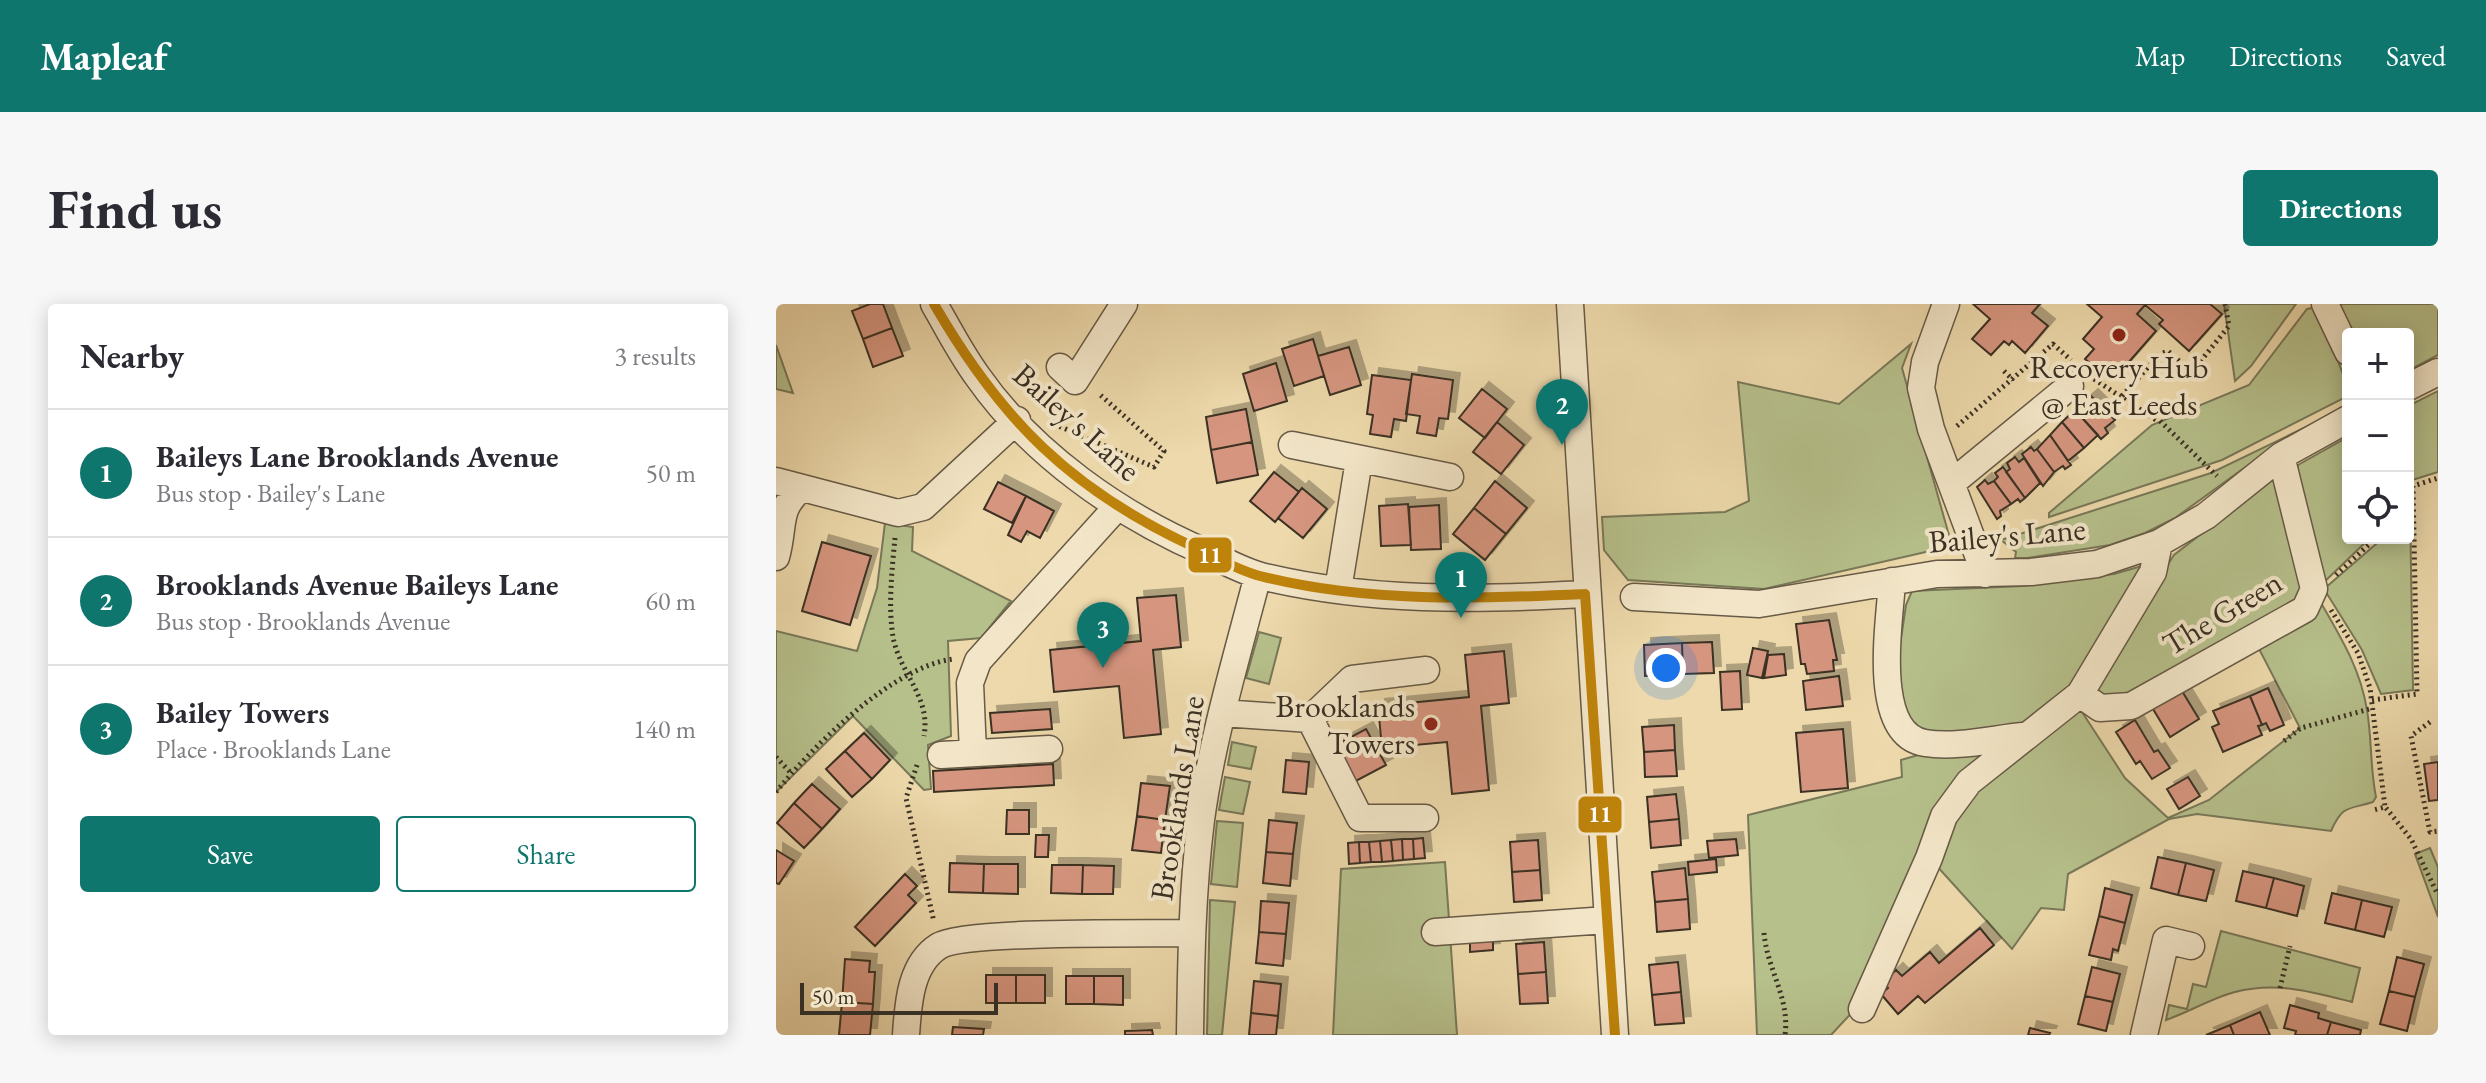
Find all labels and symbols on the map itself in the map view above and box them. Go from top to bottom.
marker: Recovery Hub @ East Leeds [2110,326,2128,344]
place label: Recovery Hub @ East Leeds [2030,346,2208,425]
street label: Bailey's Lane [1004,354,1150,490]
pin: 2 [1536,379,1588,445]
street label: Bailey's Lane [1927,507,2087,563]
line badge: 11 [1187,536,1233,574]
text: 11 [1198,541,1222,570]
pin: 1 [1435,552,1487,618]
street label: The Green [2154,561,2290,665]
pin: 3 [1077,602,1129,668]
your location [1646,648,1686,688]
place label: Brooklands Towers [1275,685,1415,764]
street label: Brooklands Lane [1140,693,1214,903]
marker: Brooklands Towers [1422,715,1440,733]
line badge: 11 [1577,795,1623,834]
text: 11 [1588,800,1612,829]
scale bar [800,979,998,1015]

